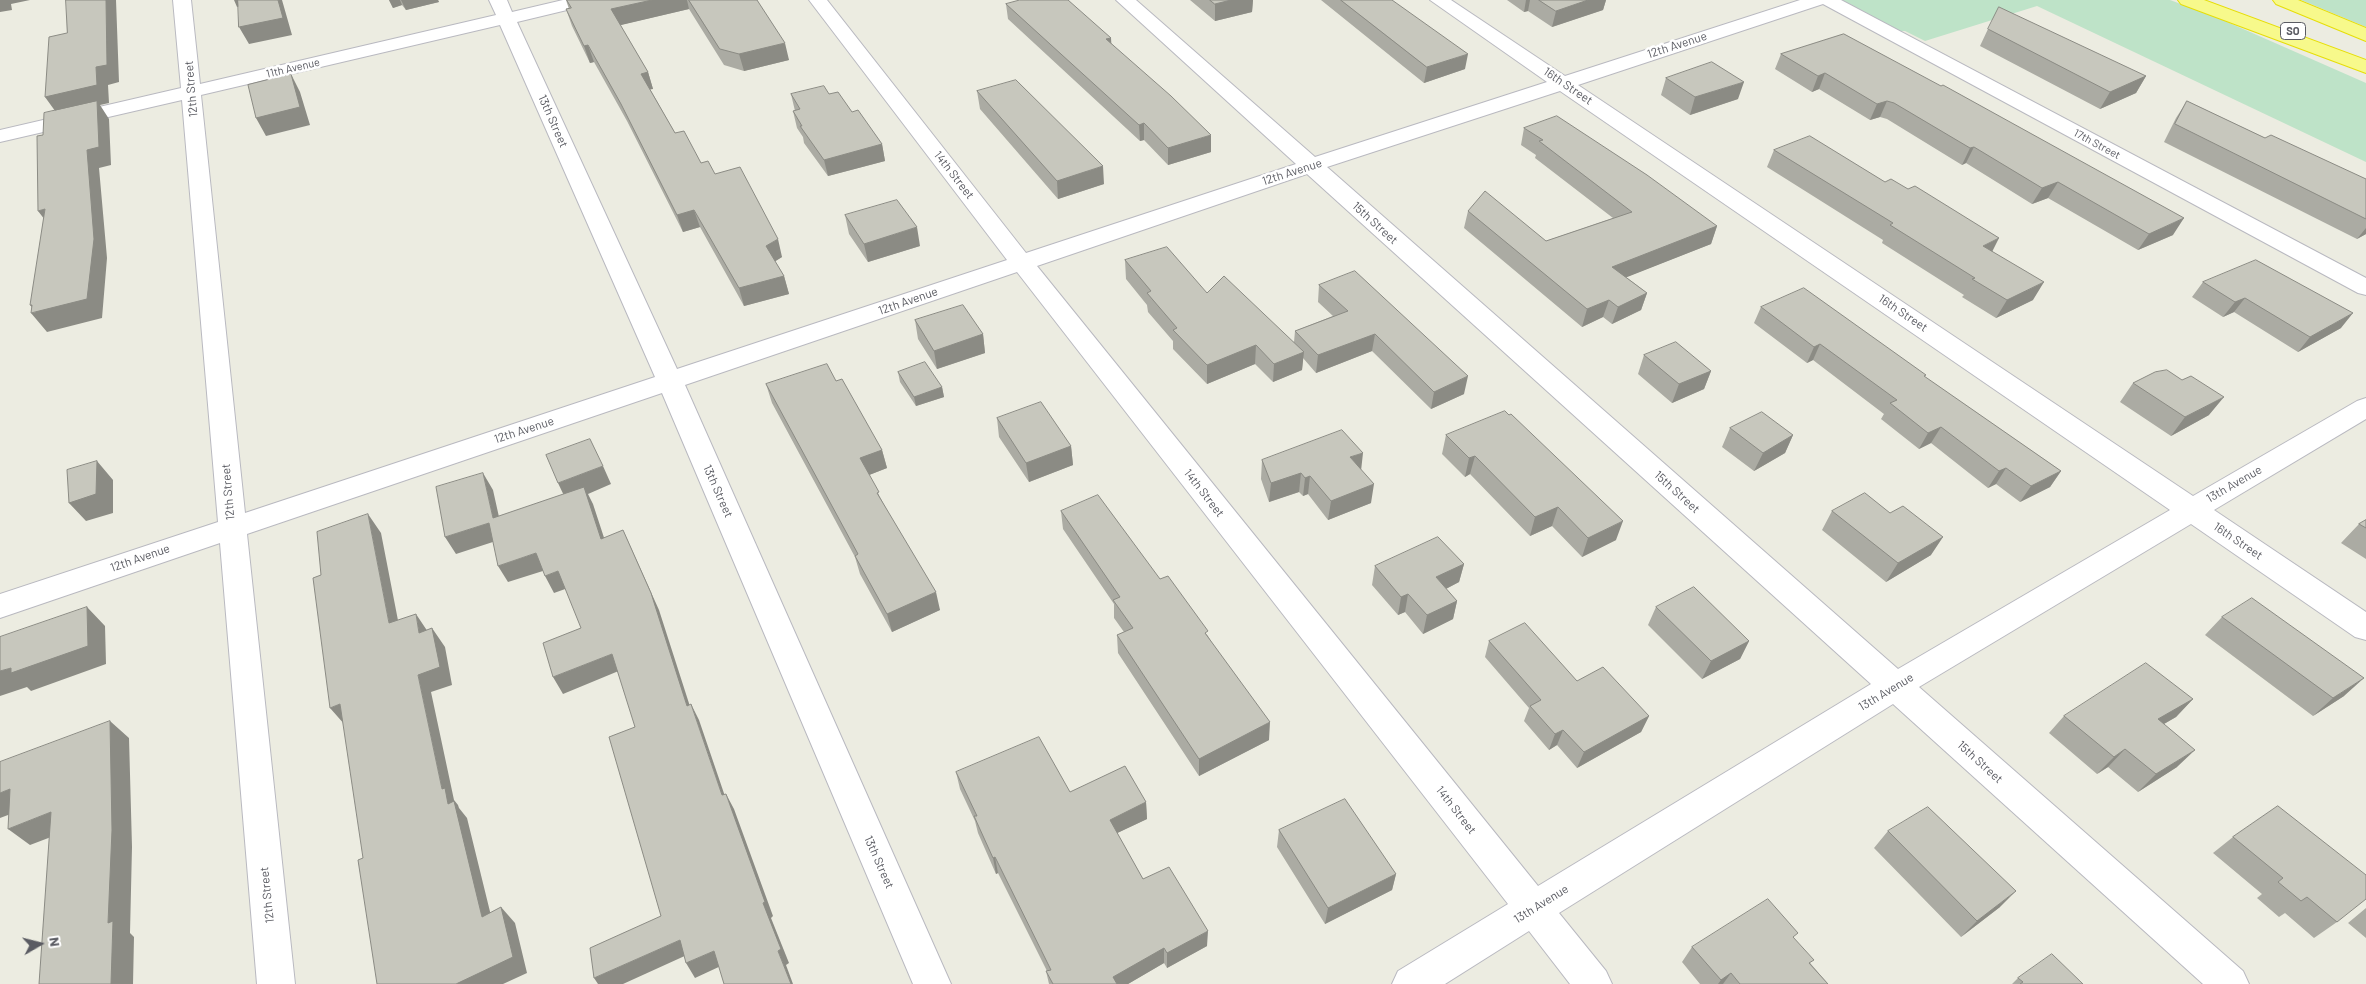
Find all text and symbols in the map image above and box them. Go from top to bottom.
road number: SO [2280,22,2306,40]
street label: 12th Avenue [1645,29,1709,61]
street label: 11th Avenue [265,55,321,81]
street label: 12th Street [181,60,201,118]
street label: 16th Street [1541,64,1595,108]
street label: 13th Street [535,92,571,150]
street label: 17th Street [2071,126,2123,162]
street label: 14th Street [931,148,977,202]
street label: 12th Avenue [1260,156,1324,188]
street label: 15th Street [1349,199,1401,247]
street label: 12th Avenue [876,284,940,318]
street label: 16th Street [1876,291,1930,335]
street label: 12th Avenue [492,414,556,446]
street label: 13th Street [700,462,736,520]
street label: 13th Avenue [2204,462,2264,506]
street label: 12th Street [218,463,238,521]
street label: 14th Street [1181,466,1227,520]
street label: 15th Street [1651,468,1703,516]
street label: 16th Street [2211,519,2265,563]
street label: 12th Avenue [108,541,172,575]
street label: 13th Avenue [1856,670,1916,714]
street label: 15th Street [1954,738,2006,786]
street label: 14th Street [1433,783,1479,837]
street label: 13th Street [861,833,897,891]
street label: 12th Street [257,866,277,924]
street label: 13th Avenue [1511,882,1571,926]
north arrow [15,919,65,969]
text: N [46,936,64,948]

